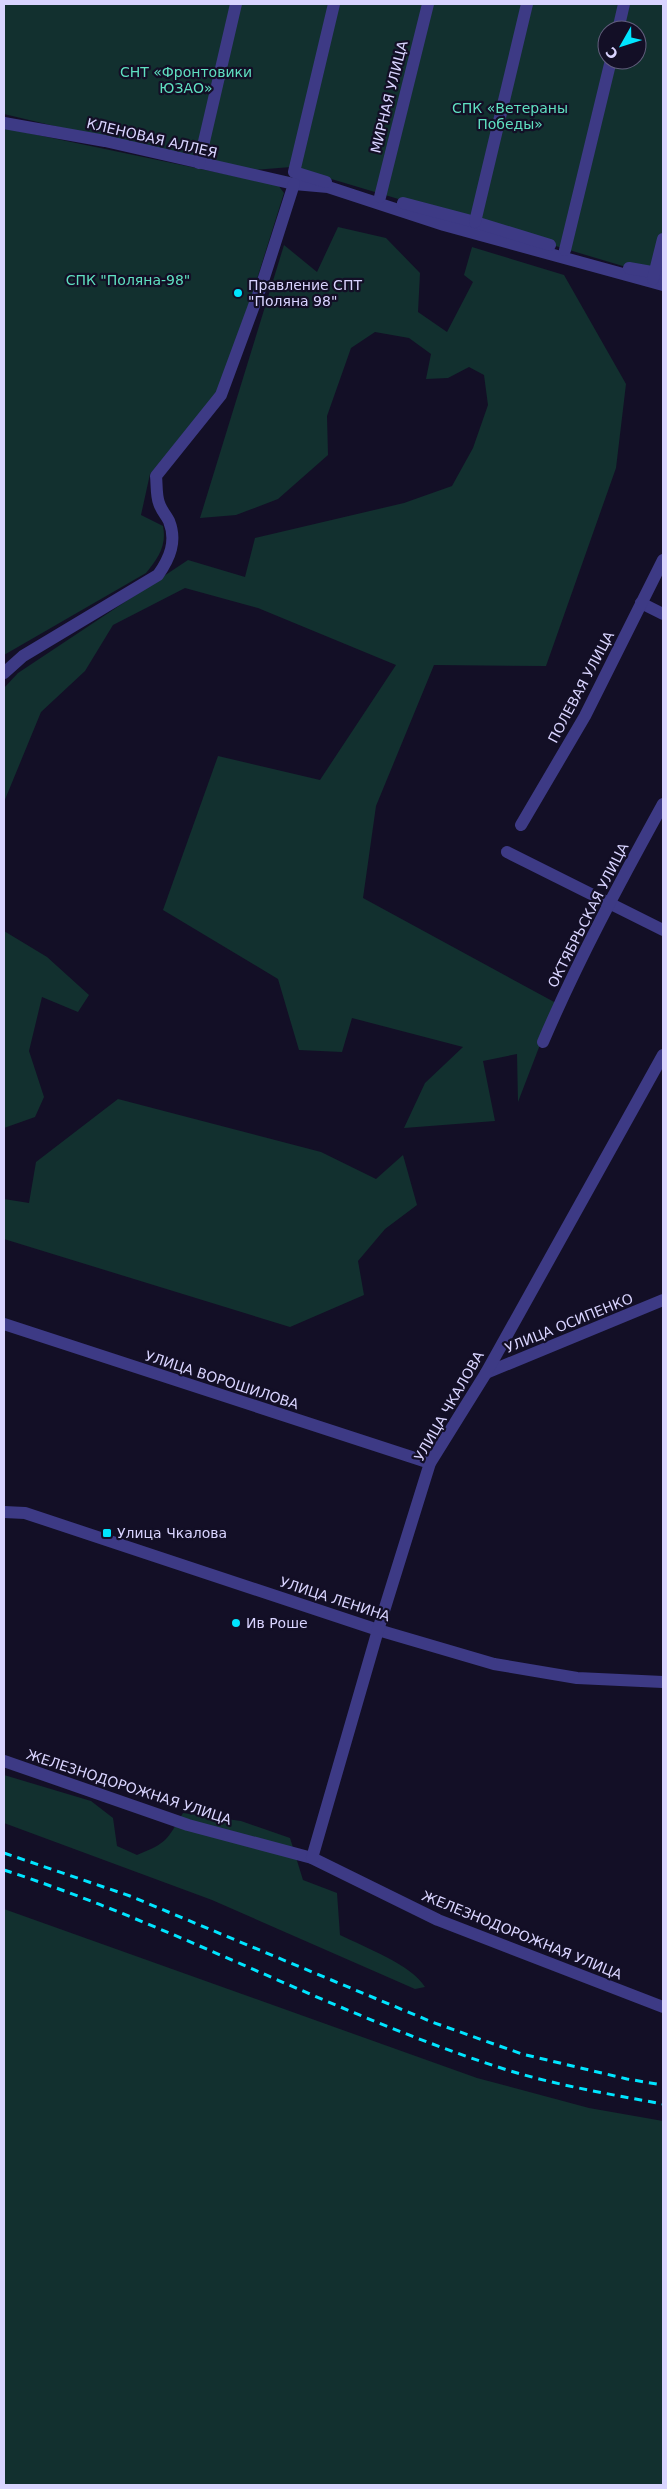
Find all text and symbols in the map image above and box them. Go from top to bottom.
north arrow [597,20,647,70]
street label: МИРНАЯ УЛИЦА [367,39,411,155]
text: С [602,44,621,62]
park label: СНТ «Фронтовики ЮЗАО» [120,64,252,96]
park label: СПК «Ветераны Победы» [452,100,568,132]
street label: КЛЕНОВАЯ АЛЛЕЯ [85,115,219,161]
park label: СПК "Поляна-98" [66,272,190,288]
place label: Правление СПТ "Поляна 98" [248,277,362,309]
marker: Правление СПТ "Поляна 98" [232,287,244,299]
street label: ПОЛЕВАЯ УЛИЦА [545,628,617,746]
street label: ОКТЯБРЬСКАЯ УЛИЦА [544,840,632,990]
street label: УЛИЦА ОСИПЕНКО [503,1290,635,1356]
street label: УЛИЦА ВОРОШИЛОВА [143,1348,301,1413]
street label: УЛИЦА ЧКАЛОВА [411,1348,487,1464]
place label: Улица Чкалова [117,1525,227,1541]
marker: Улица Чкалова [101,1527,113,1539]
street label: УЛИЦА ЛЕНИНА [278,1574,393,1624]
place label: Ив Роше [246,1615,308,1631]
marker: Ив Роше [230,1617,242,1629]
street label: ЖЕЛЕЗНОДОРОЖНАЯ УЛИЦА [24,1746,234,1828]
street label: ЖЕЛЕЗНОДОРОЖНАЯ УЛИЦА [420,1887,625,1983]

